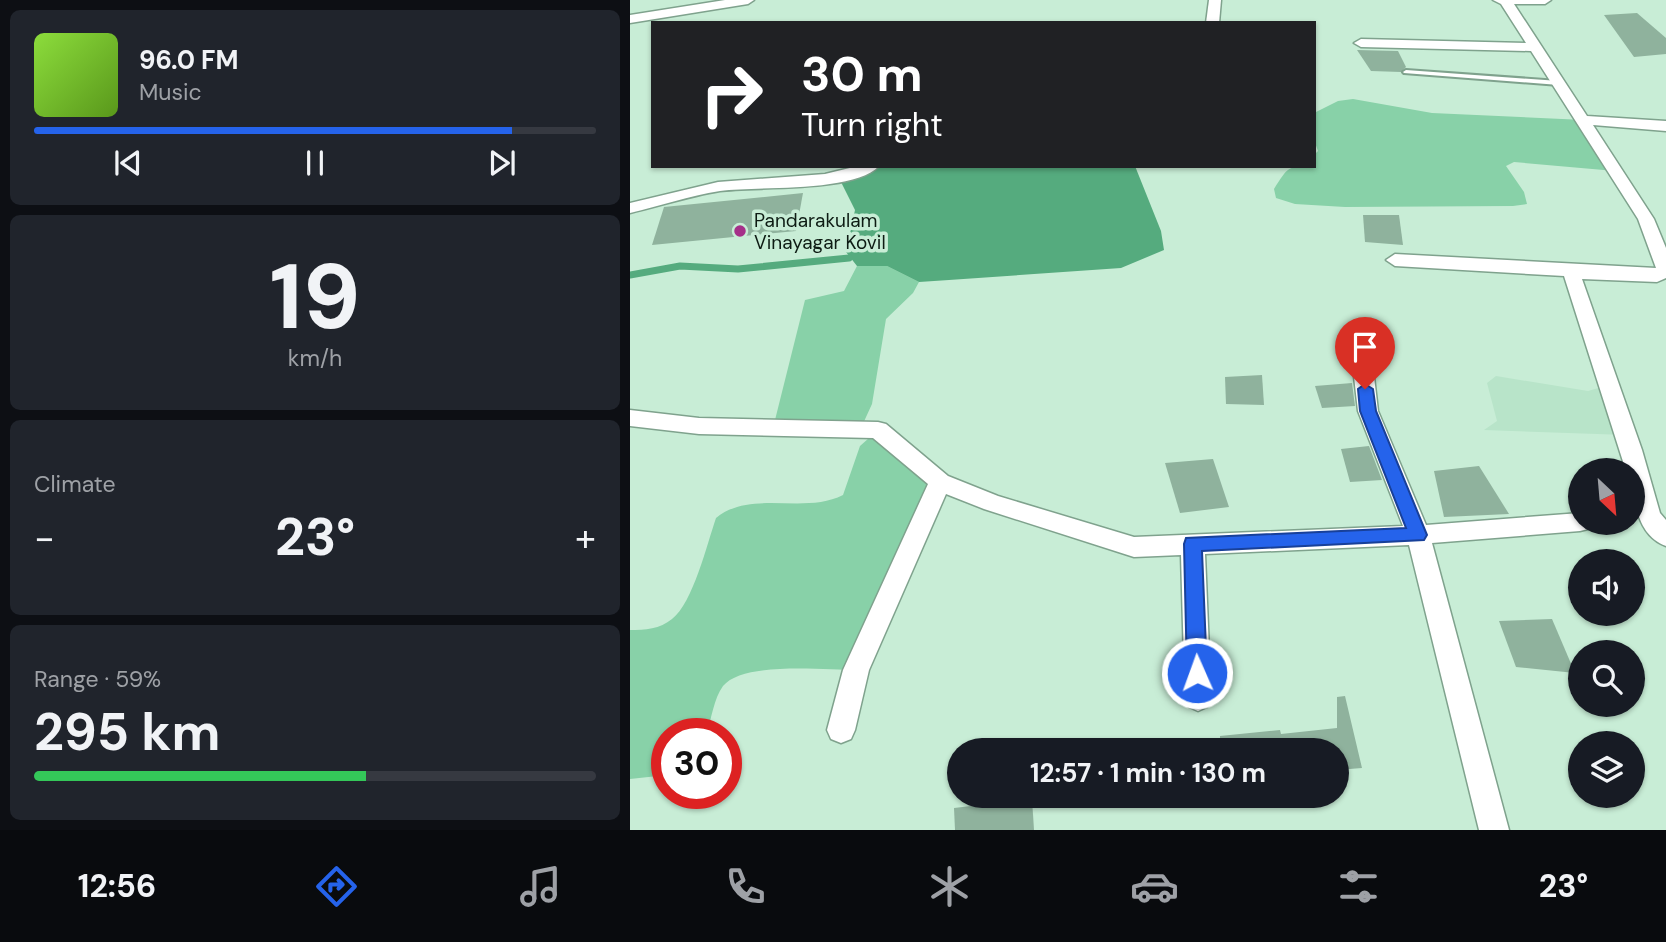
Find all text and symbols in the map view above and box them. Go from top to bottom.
text: 30 m [801,42,923,106]
text: 96.0 FM [139,43,239,77]
icon: right [686,49,777,140]
text: Music [139,77,202,107]
text: Turn right [801,104,943,146]
icon: previous [109,144,147,182]
icon: pause [296,144,334,182]
icon: next [483,144,521,182]
place label: Pandarakulam Vinayagar Kovil [754,208,886,255]
marker: Pandarakulam Vinayagar Kovil [732,223,748,239]
text: 19 [270,238,360,356]
pin [1335,317,1395,389]
icon: arrive [1346,328,1384,366]
text: km/h [288,343,342,373]
north arrow [1568,458,1645,536]
map controls [1568,458,1645,808]
text: Climate [34,469,116,499]
text: 23° [275,503,355,571]
text: − [34,513,55,563]
text: + [575,513,596,563]
button: sound [1568,549,1645,626]
position arrow [1160,636,1234,710]
button: search [1568,640,1645,717]
text: Range · 59% [34,664,161,694]
text: 295 km [34,698,220,766]
speed limit sign: 30 [651,718,742,809]
button: layers [1568,731,1645,808]
text: 12:57 · 1 min · 130 m [1030,756,1266,790]
icon: directions [312,862,361,911]
icon: music [516,862,565,911]
icon: phone [721,862,770,911]
icon: climate [925,862,974,911]
icon: car [1130,862,1179,911]
icon: filters [1334,862,1383,911]
text: 12:56 [78,865,156,907]
text: 23° [1539,865,1588,907]

